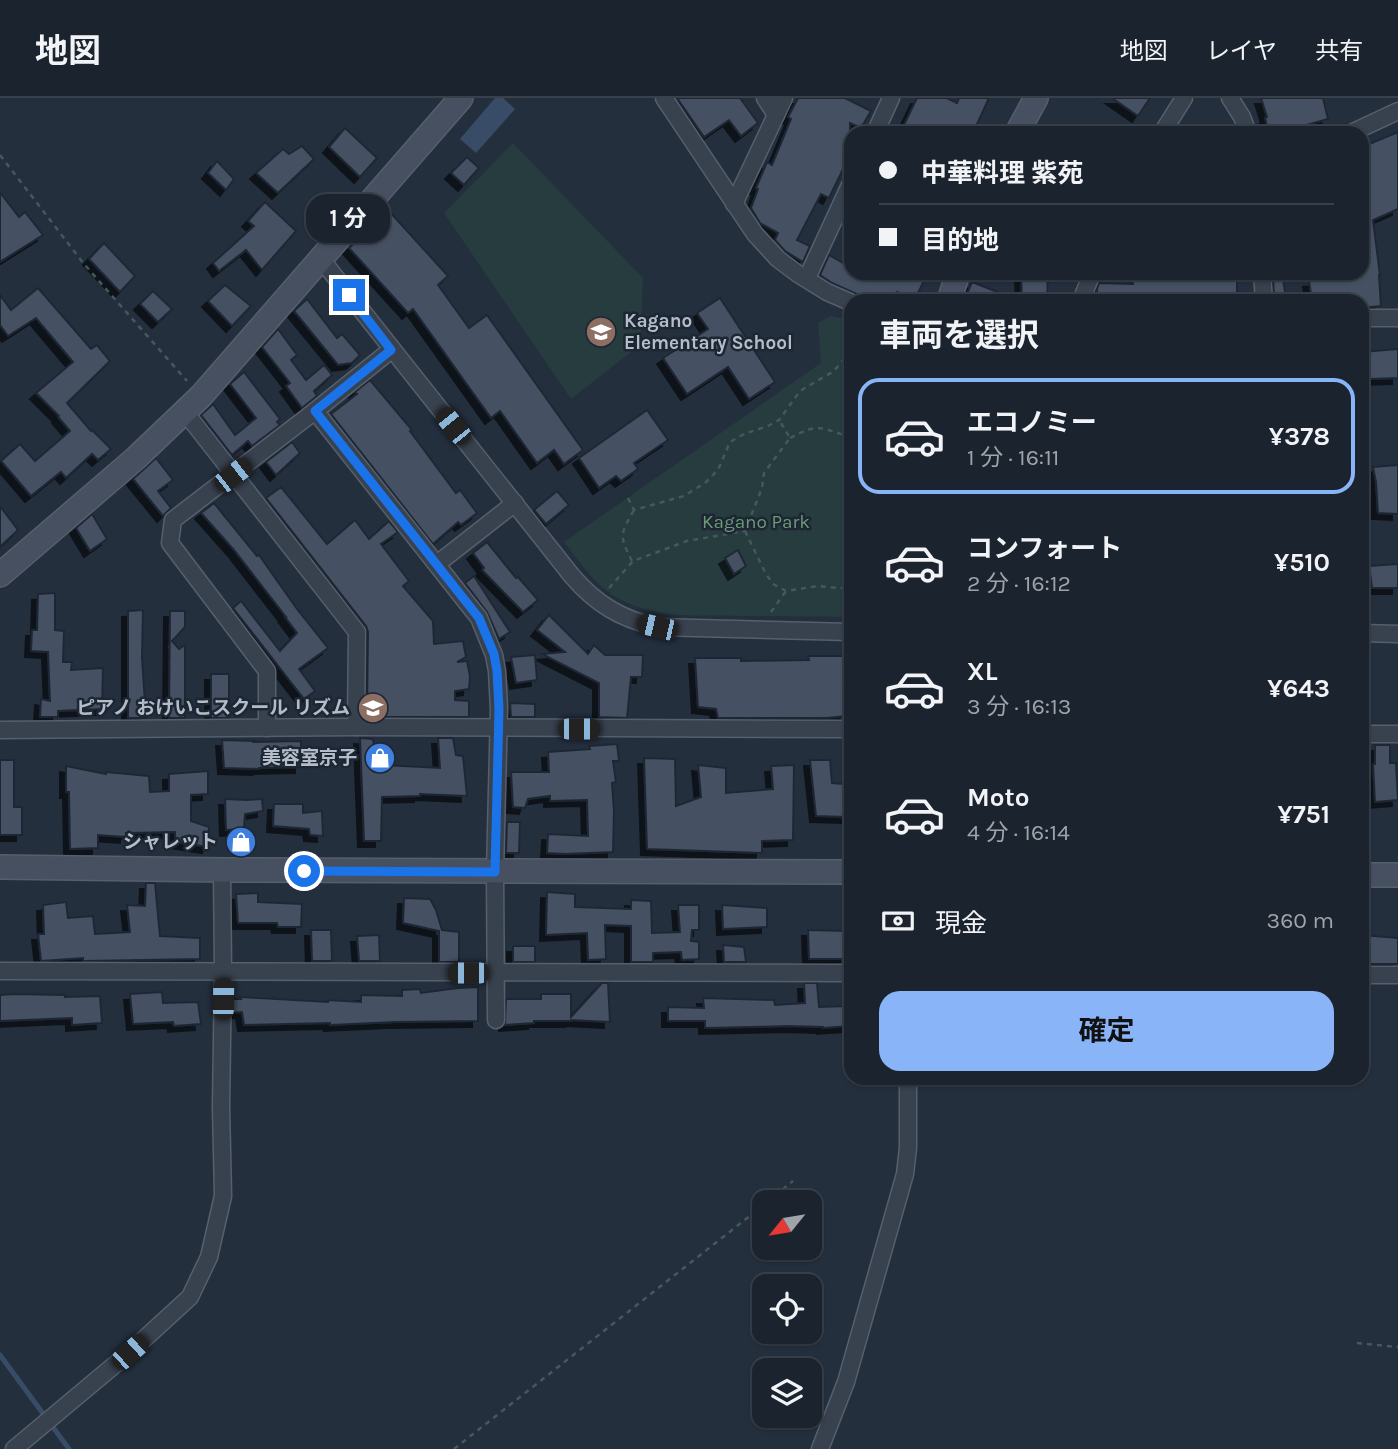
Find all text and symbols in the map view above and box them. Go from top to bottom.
text: 地図 [35,32,101,70]
text: 地図 [1120,37,1168,65]
text: レイヤ [1206,37,1277,65]
text: 共有 [1315,37,1363,65]
text: 中華料理 紫苑 [921,158,1084,189]
callout: 1 分 [307,194,391,242]
text: 1 分 [329,205,367,232]
text: 目的地 [921,225,999,256]
route end [333,279,365,311]
place label: Kagano Elementary School [624,310,793,354]
school or university icon: Kagano Elementary School [584,315,618,349]
text: 車両を選択 [879,317,1039,354]
car [432,403,475,449]
icon: car [883,405,946,468]
text: エコノミー [967,407,1097,438]
text: ¥378 [1269,421,1330,452]
text: 1 分 · 16:11 [967,444,1059,471]
car [210,454,257,496]
park label: Kagano Park [702,511,810,533]
icon: car [883,531,946,594]
text: コンフォート [967,533,1122,564]
text: ¥510 [1274,547,1330,578]
text: 2 分 · 16:12 [967,570,1071,597]
car [635,612,680,642]
text: XL [967,656,998,687]
icon: car [883,657,946,720]
text: ¥643 [1267,673,1330,704]
school or university icon: ピアノ おけいこスクール リズム [356,691,390,725]
text: 3 分 · 16:13 [967,693,1071,720]
place label: ピアノ おけいこスクール リズム [76,697,350,719]
car [559,719,601,740]
shop icon: 美容室京子 [363,741,397,775]
place label: 美容室京子 [262,747,357,769]
text: Moto [967,782,1029,813]
icon: car [883,783,946,846]
text: ¥751 [1277,799,1330,830]
text: 4 分 · 16:14 [967,819,1070,846]
shop icon: シャレット [224,825,258,859]
place label: シャレット [123,831,218,853]
route start [288,855,320,887]
icon: cash [879,902,917,940]
text: 360 m [1267,907,1334,934]
text: 現金 [935,908,987,939]
car [448,963,490,984]
car [213,978,234,1020]
button: 確定 [879,991,1334,1071]
north arrow [752,1190,822,1260]
map controls [752,1190,822,1428]
button: locate [752,1274,822,1344]
car [108,1330,153,1374]
button: layers [752,1358,822,1428]

